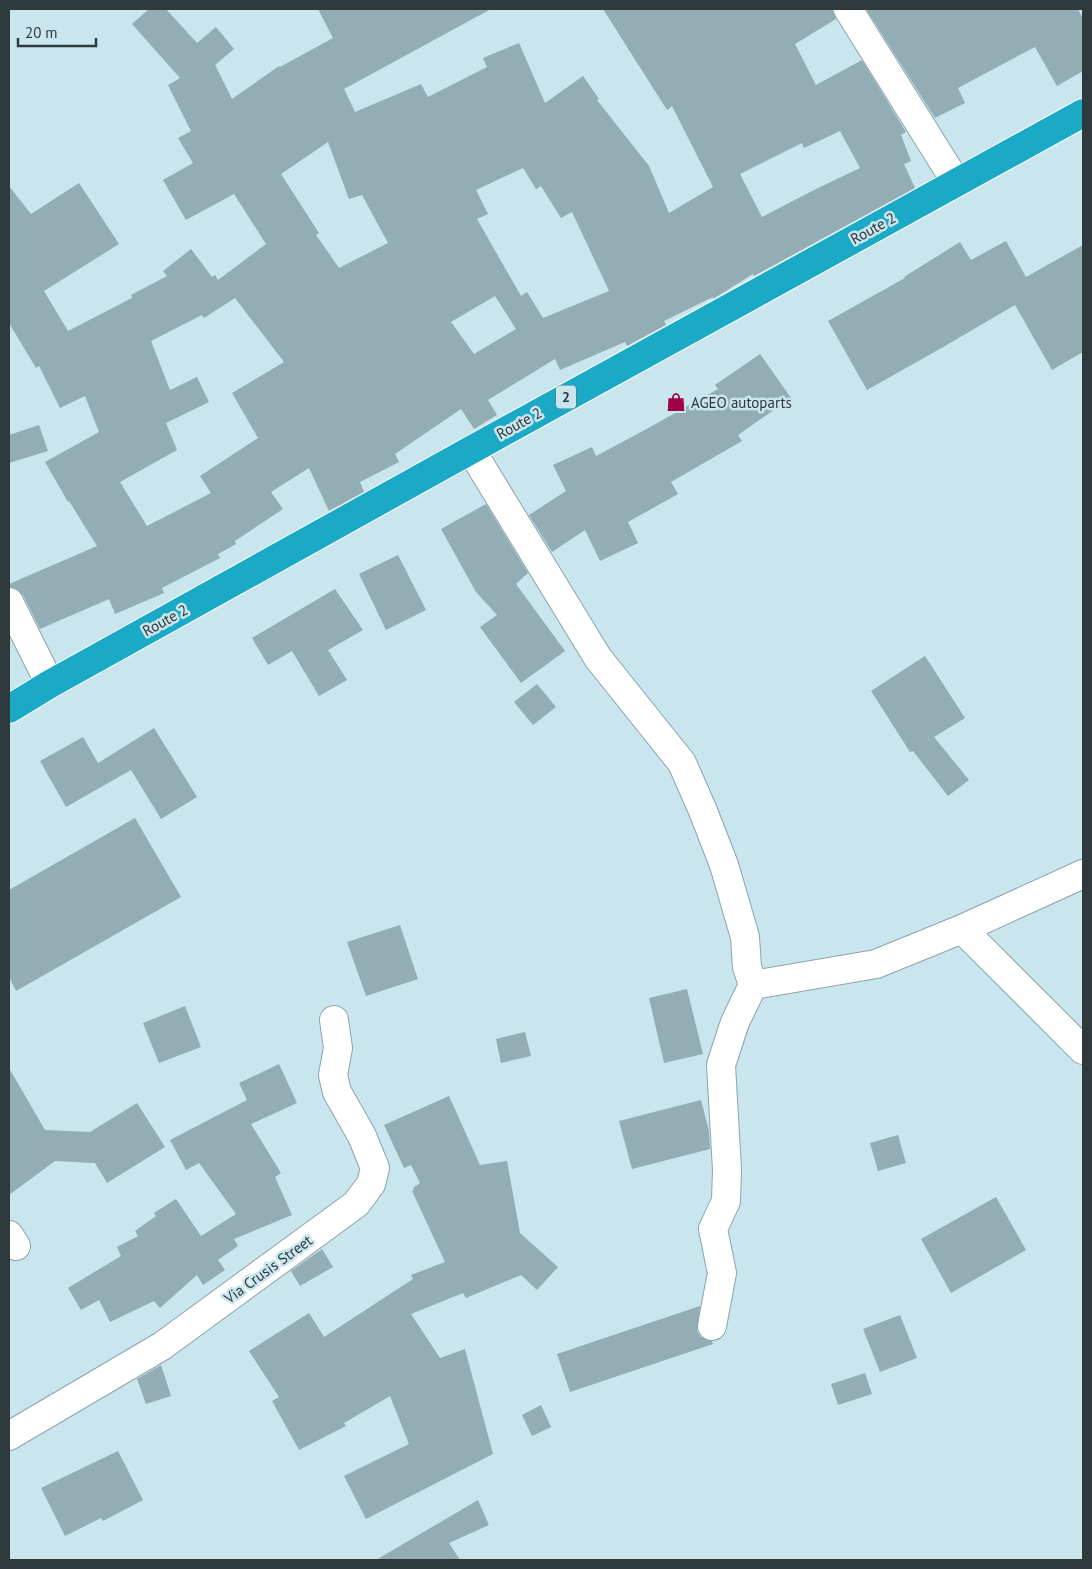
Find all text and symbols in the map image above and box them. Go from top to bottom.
scale bar [18,15,95,47]
text: 20 m [25,23,58,42]
street label: Route 2 [847,208,899,248]
road number: 2 [556,386,576,408]
shop icon: AGEO autoparts [665,391,687,413]
place label: AGEO autoparts [691,393,792,412]
street label: Route 2 [493,403,545,443]
street label: Route 2 [139,600,191,640]
street label: Via Crusis Street [219,1231,316,1308]

